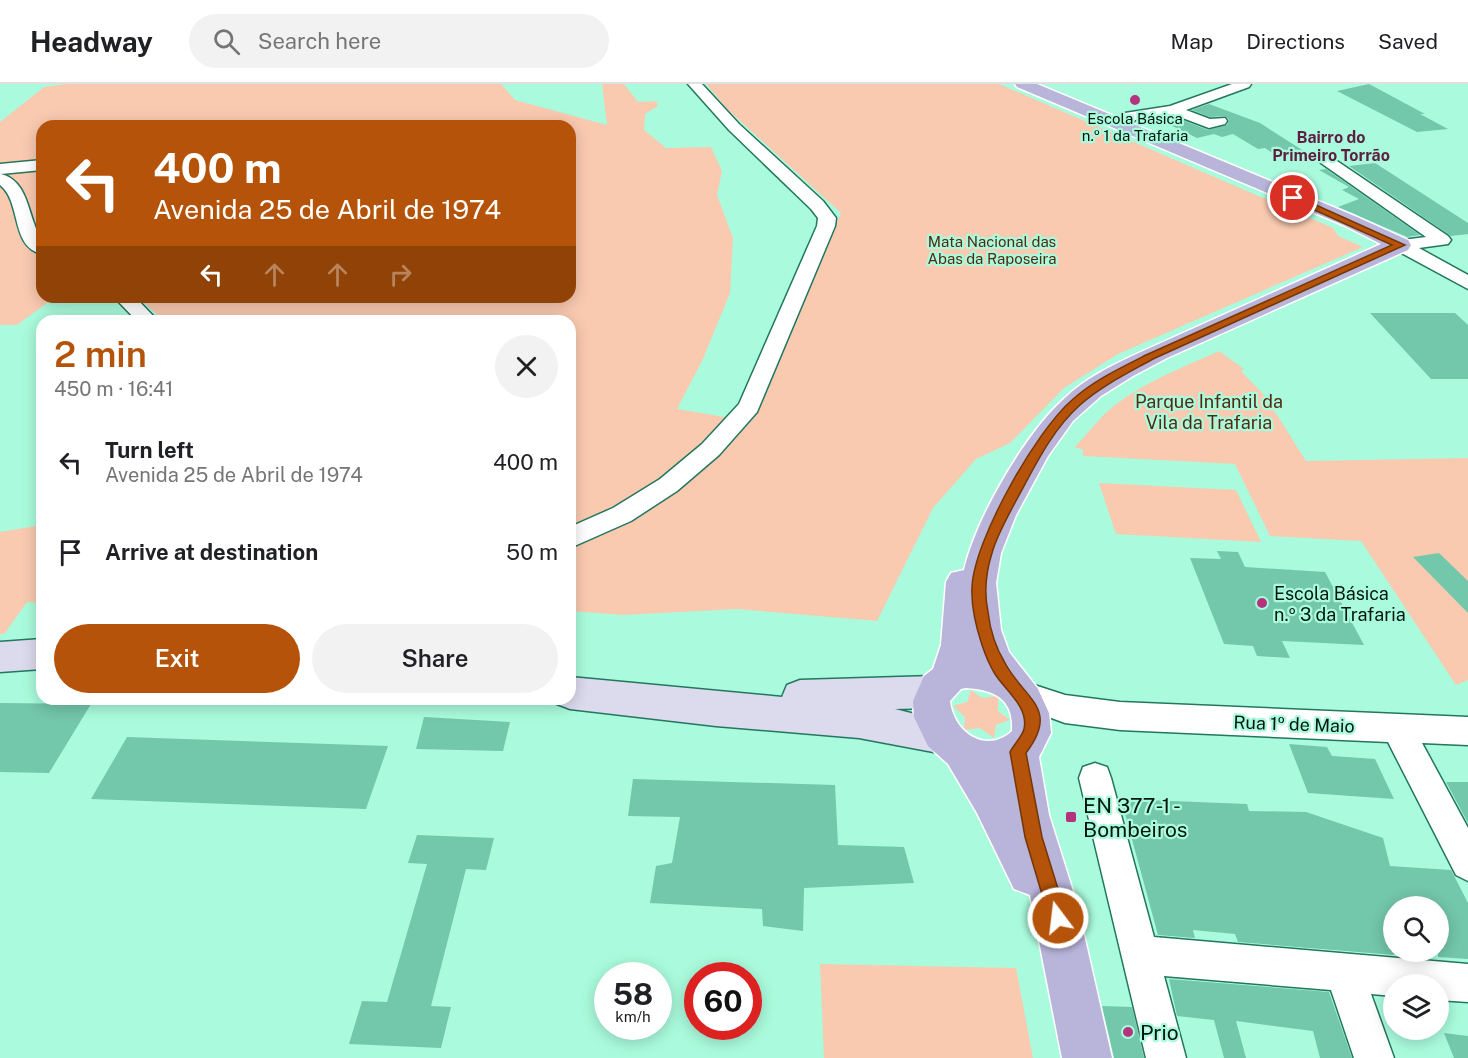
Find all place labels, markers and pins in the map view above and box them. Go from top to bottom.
marker: Escola Básica n.º 1 da Trafaria [1128,93,1142,107]
place label: Escola Básica n.º 1 da Trafaria [1082,110,1188,144]
pin [1267,172,1318,223]
place label: Escola Básica n.º 3 da Trafaria [1274,583,1406,625]
marker: Escola Básica n.º 3 da Trafaria [1255,596,1269,610]
place label: EN 377-1 - Bombeiros [1083,793,1187,842]
marker: EN 377-1 - Bombeiros [1064,810,1078,824]
place label: Prio [1140,1020,1179,1045]
marker: Prio [1121,1025,1135,1039]

